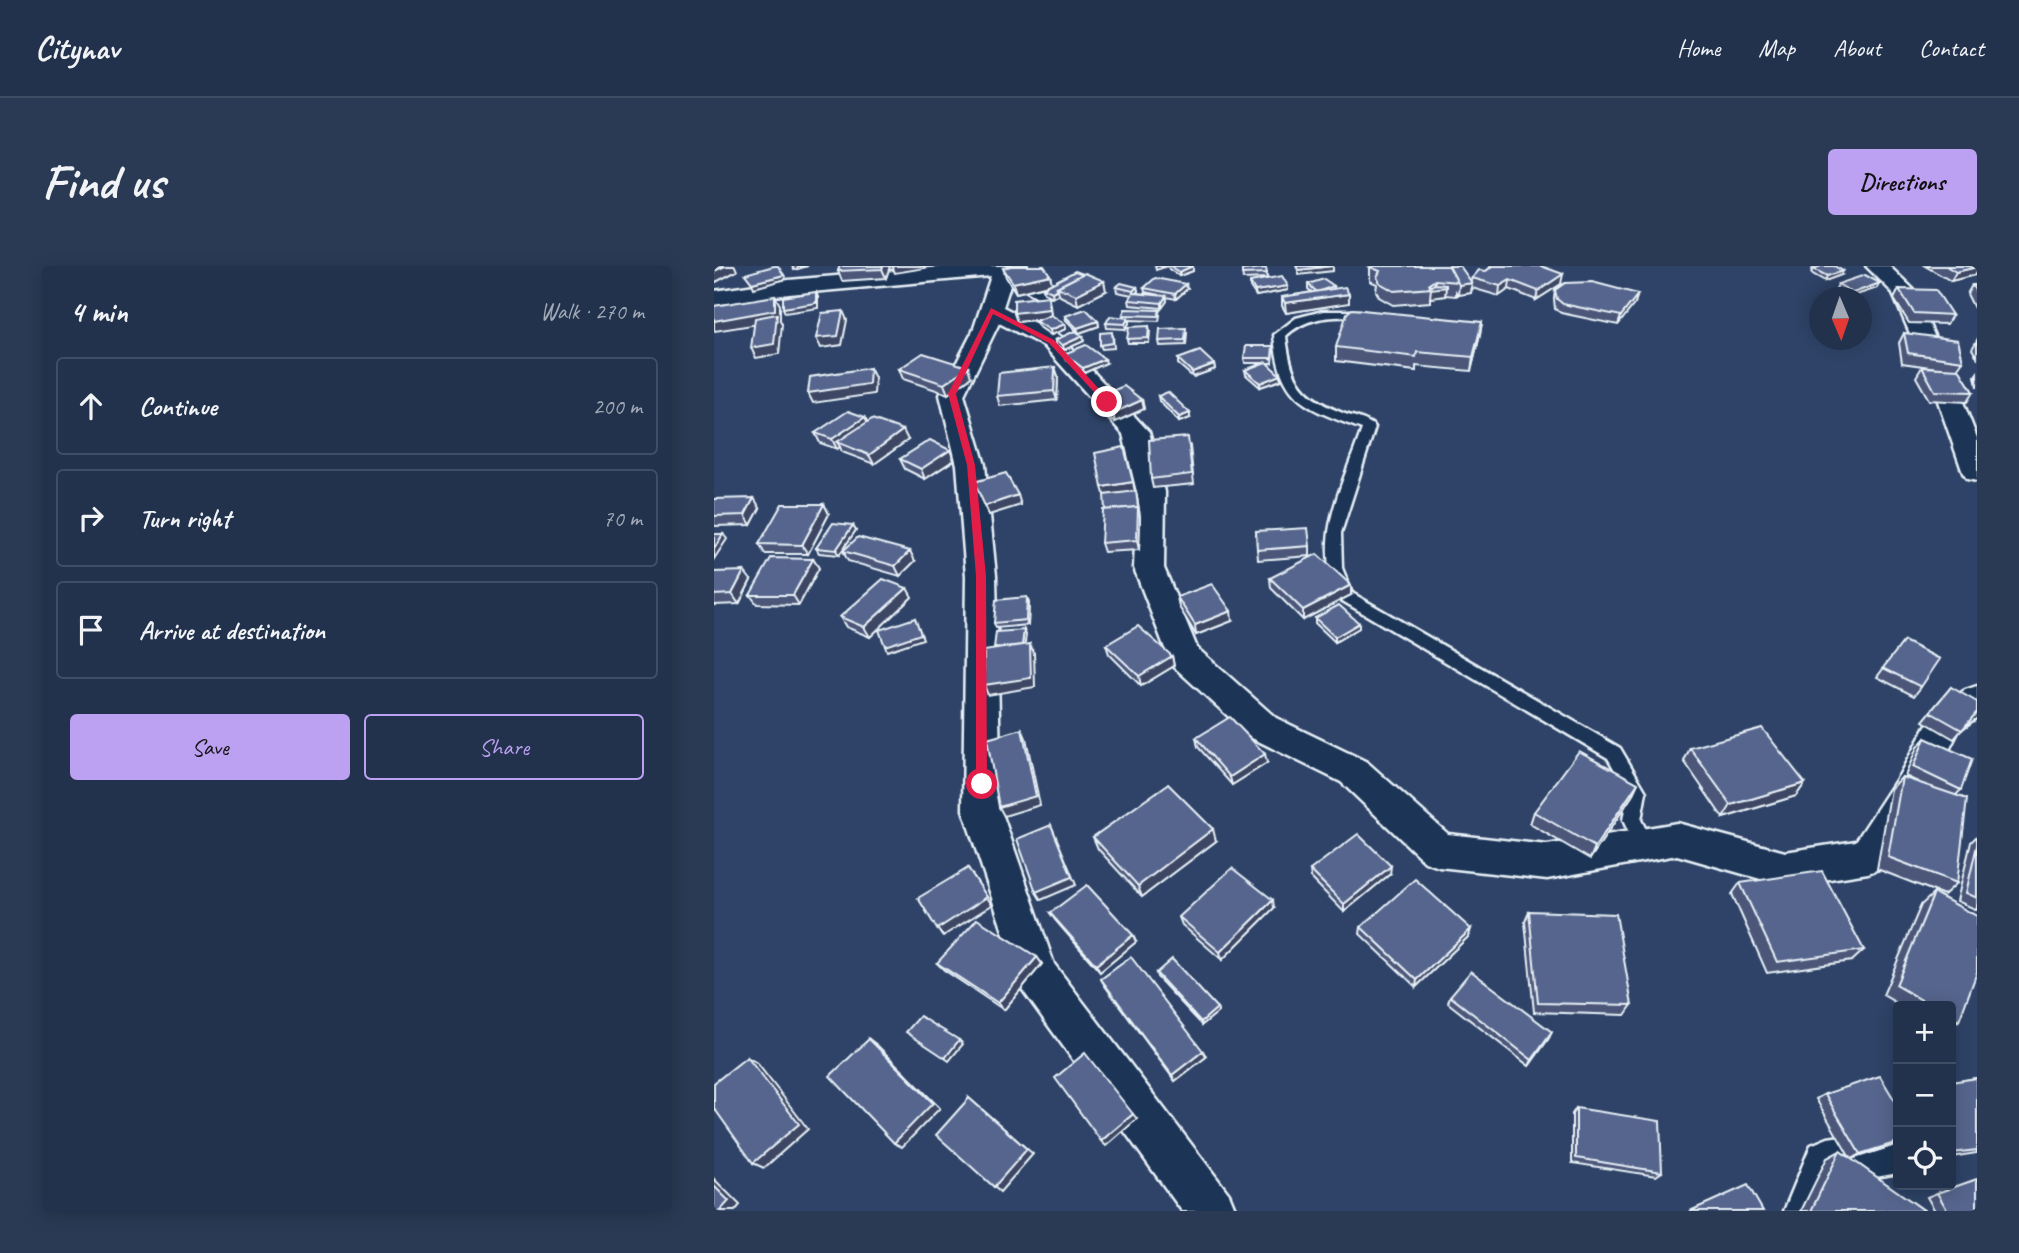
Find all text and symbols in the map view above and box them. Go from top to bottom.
text: Citynav [35,27,119,69]
text: Home [1677,33,1720,63]
text: Map [1758,33,1795,63]
text: About [1833,33,1881,63]
text: Contact [1919,33,1984,63]
button: Directions [1828,149,1977,215]
text: Find us [42,151,164,213]
north arrow [1809,287,1872,350]
text: 4 min [70,293,127,331]
text: Walk · 270 m [540,297,644,326]
route end [1091,386,1122,417]
icon: ahead [72,387,110,425]
text: Continue [139,390,217,423]
text: 200 m [593,392,642,421]
icon: right [72,499,110,537]
text: Turn right [139,502,230,535]
text: 70 m [603,504,642,533]
icon: arrive [72,611,110,649]
text: Arrive at destination [139,614,325,647]
button: Save [70,714,350,780]
button: Share [364,714,644,780]
route start [966,768,997,799]
map controls [1893,1001,1956,1190]
button: + [1893,1001,1956,1064]
button: − [1893,1064,1956,1127]
button: locate [1893,1127,1956,1190]

